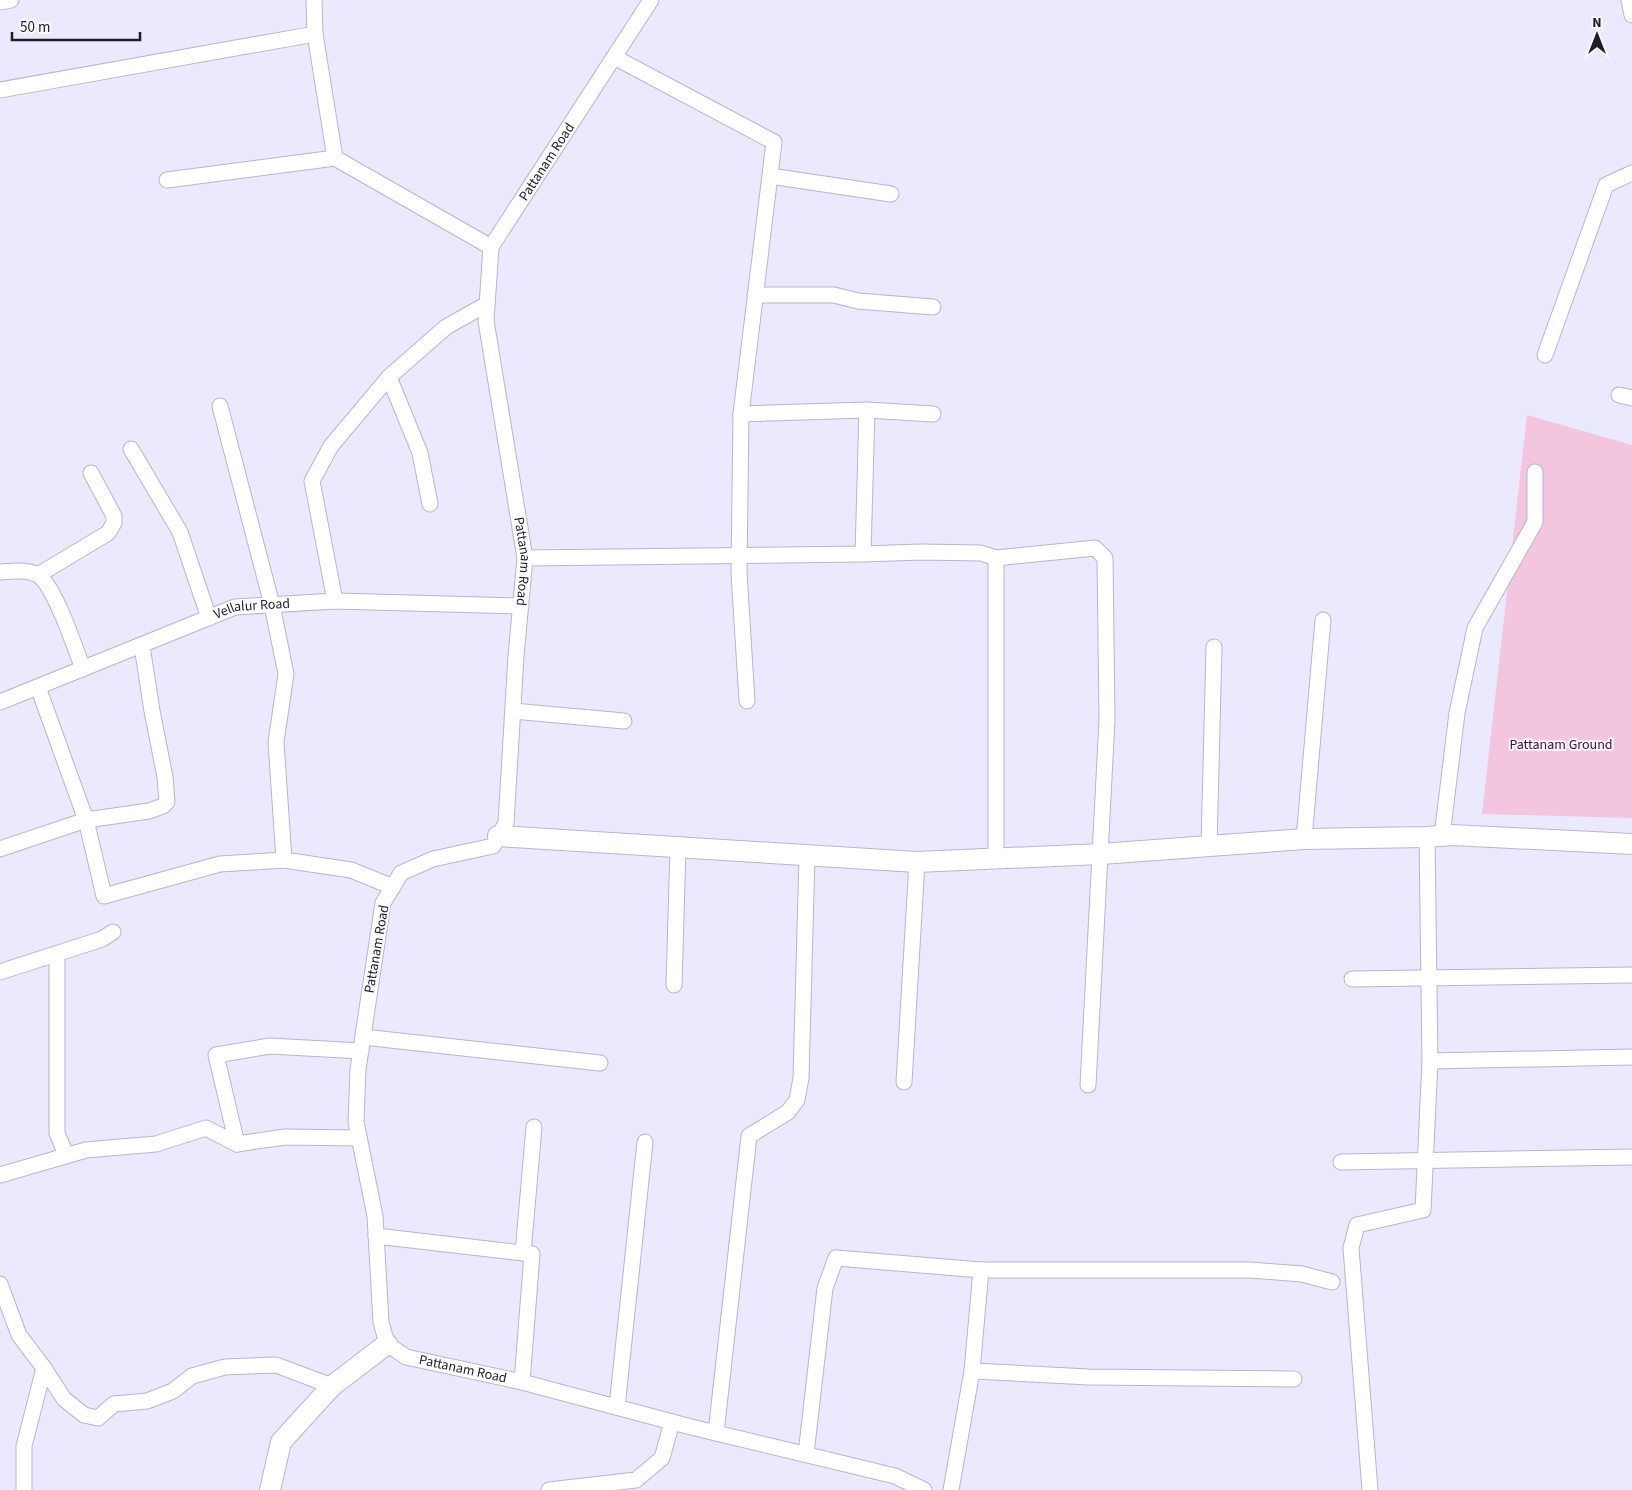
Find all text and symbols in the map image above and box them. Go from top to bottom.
scale bar [12,10,140,42]
north arrow [1572,10,1622,60]
text: N [1592,13,1602,33]
text: 50 m [20,17,50,38]
street label: Pattanam Road [514,119,580,205]
street label: Pattanam Road [508,516,535,607]
street label: Vellalur Road [211,594,291,625]
park label: Pattanam Ground [1509,735,1613,755]
street label: Pattanam Road [359,903,395,995]
street label: Pattanam Road [417,1350,509,1388]

